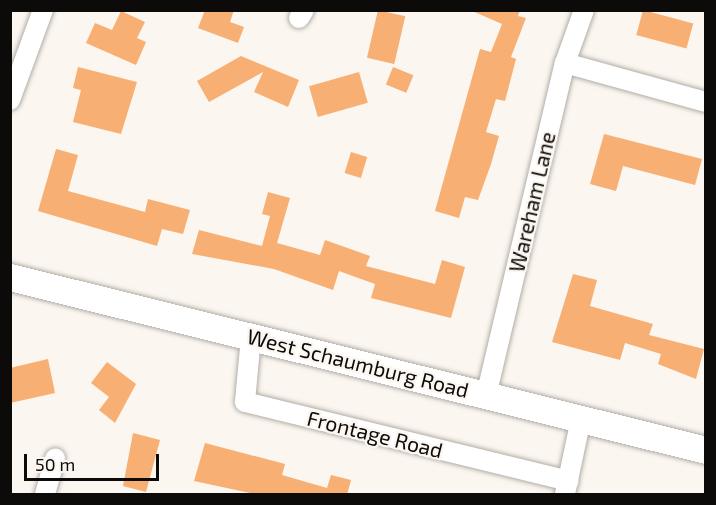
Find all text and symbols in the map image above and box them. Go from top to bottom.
street label: Wareham Lane [504,129,560,275]
street label: West Schaumburg Road [245,323,471,403]
street label: Frontage Road [305,405,445,463]
scale bar [27,442,162,480]
text: 50 m [35,453,75,475]

